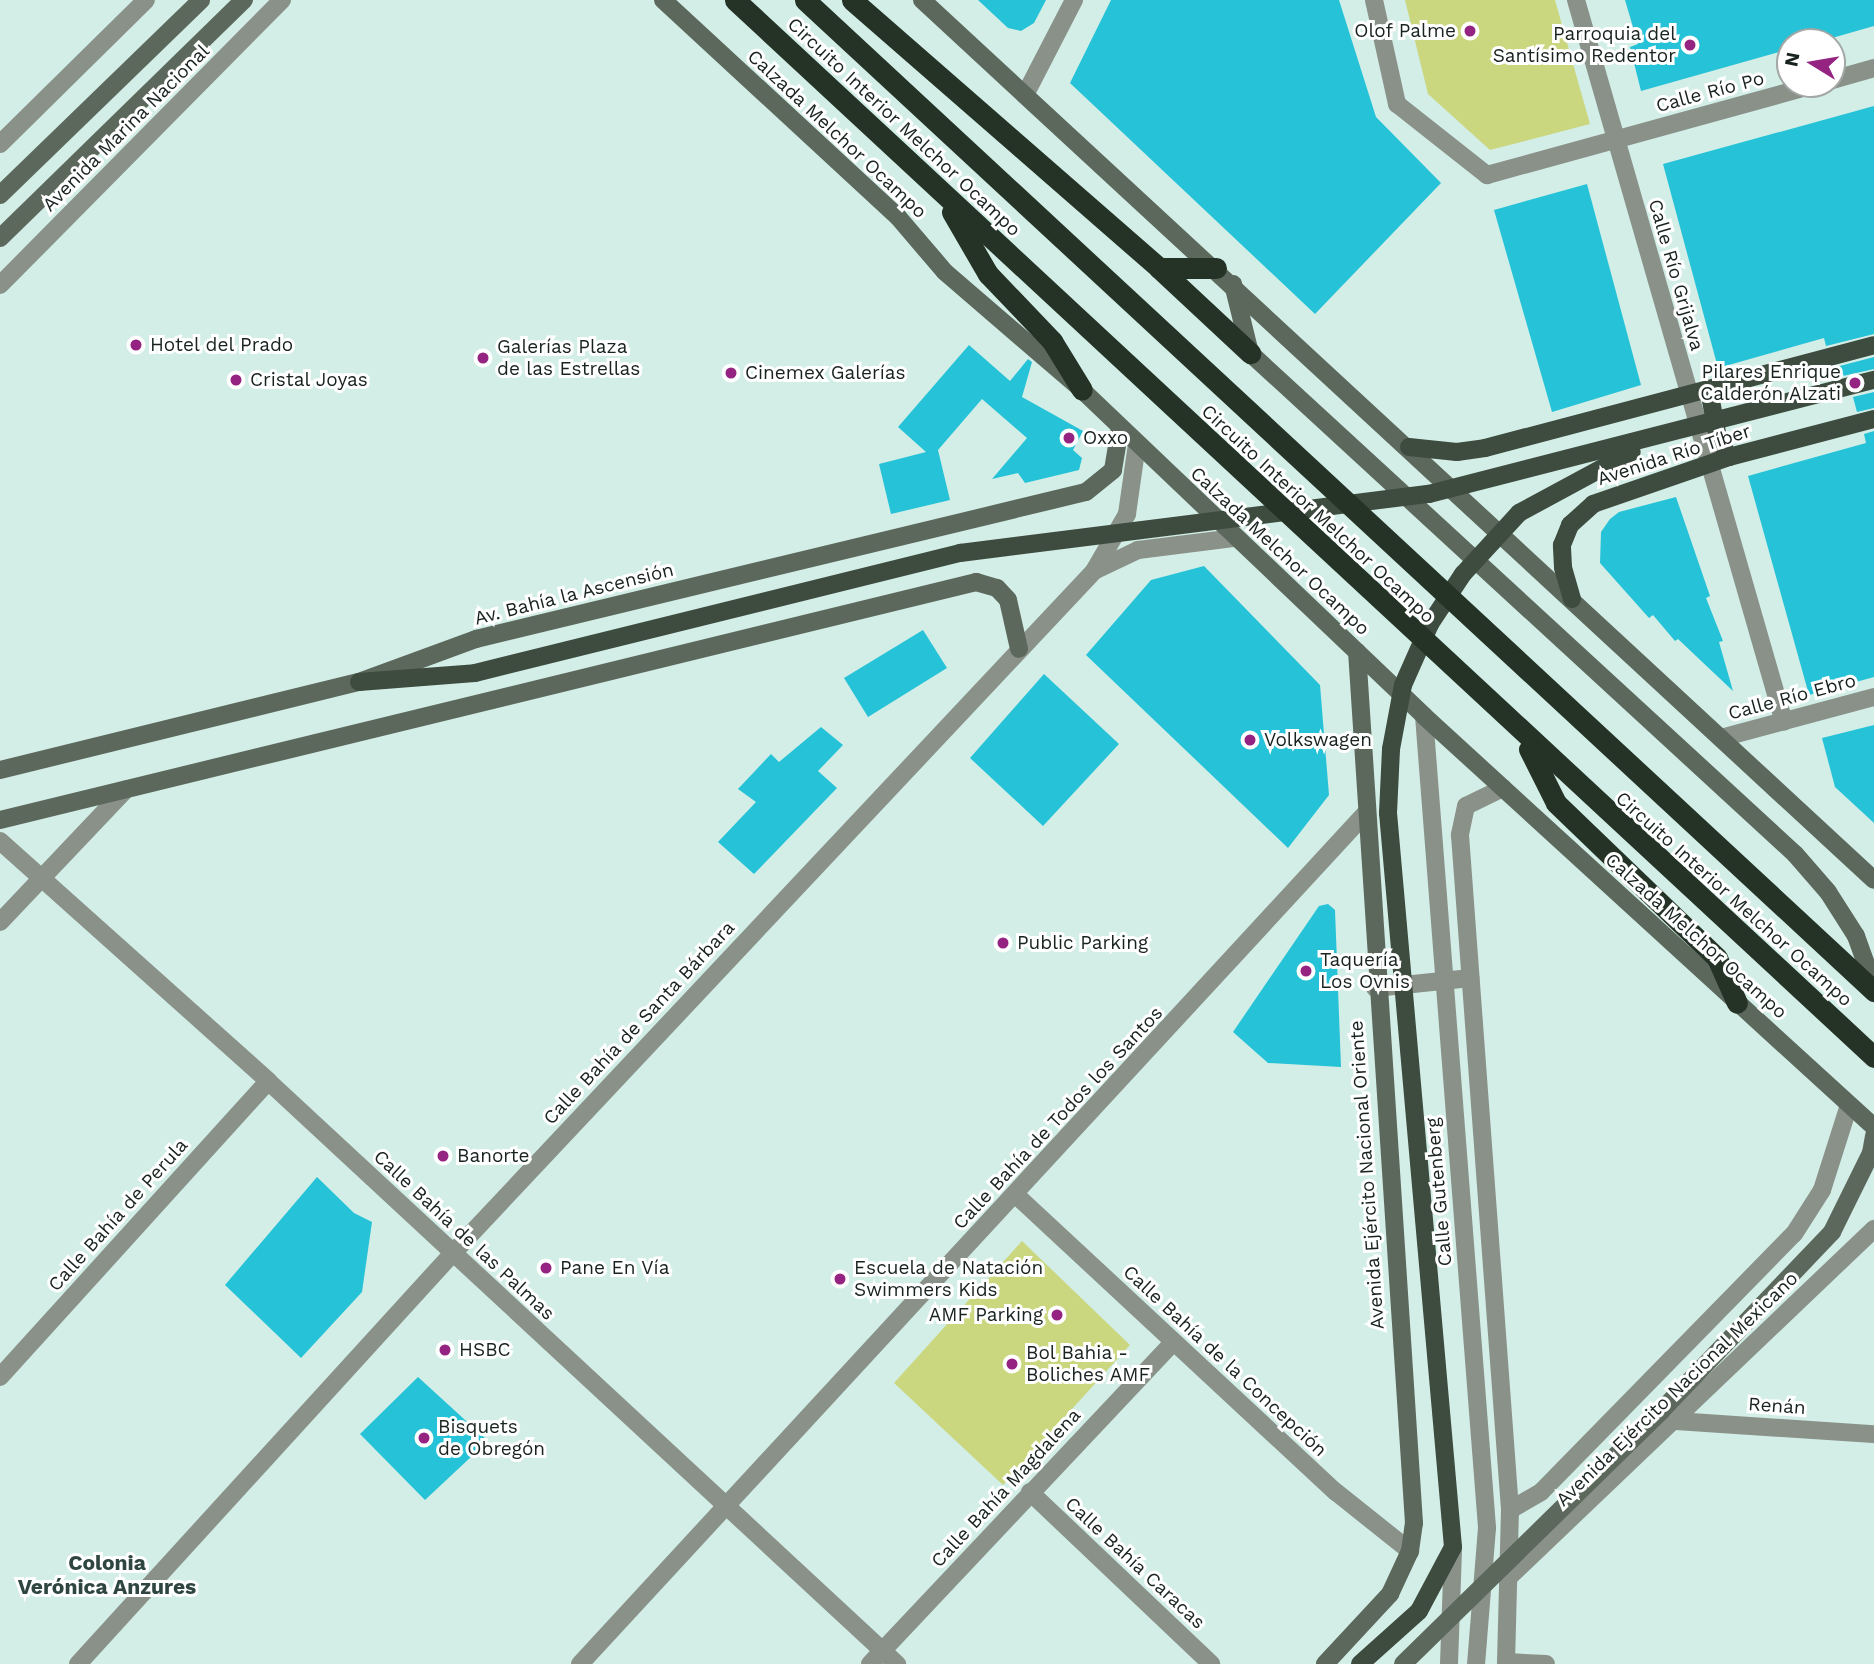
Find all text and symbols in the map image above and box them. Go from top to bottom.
street label: Circuito Interior Melchor Ocampo [782,13,1026,241]
place label: Olof Palme [1354,20,1456,42]
marker: Olof Palme [1462,23,1478,39]
place label: Parroquia del Santísimo Redentor [1493,23,1676,67]
north arrow [1776,28,1846,98]
marker: Parroquia del Santísimo Redentor [1682,37,1698,53]
street label: Avenida Marina Nacional [38,40,214,216]
street label: Calzada Melchor Ocampo [742,45,932,223]
text: N [1779,50,1804,68]
street label: Calle Río Po [1653,67,1767,117]
street label: Calle Río Grijalva [1643,197,1709,353]
place label: Hotel del Prado [150,334,295,356]
place label: Galerías Plaza de las Estrellas [497,336,640,380]
marker: Hotel del Prado [128,337,144,353]
marker: Galerías Plaza de las Estrellas [475,350,491,366]
place label: Pilares Enrique Calderón Alzati [1700,361,1841,405]
place label: Cinemex Galerías [745,362,906,384]
marker: Cinemex Galerías [723,365,739,381]
place label: Cristal Joyas [250,369,369,391]
marker: Cristal Joyas [228,372,244,388]
marker: Pilares Enrique Calderón Alzati [1847,375,1863,391]
street label: Circuito Interior Melchor Ocampo [1196,400,1440,628]
street label: Avenida Río Tíber [1594,419,1754,491]
place label: Oxxo [1083,427,1128,449]
marker: Oxxo [1061,430,1077,446]
street label: Calzada Melchor Ocampo [1185,462,1375,640]
street label: Av. Bahía la Ascensión [471,558,677,630]
street label: Calle Río Ebro [1726,669,1858,725]
place label: Volkswagen [1264,729,1372,751]
marker: Volkswagen [1242,732,1258,748]
street label: Circuito Interior Melchor Ocampo [1611,786,1857,1012]
street label: Calzada Melchor Ocampo [1600,848,1792,1024]
street label: Calle Bahía de Santa Bárbara [538,916,740,1130]
place label: Public Parking [1017,932,1148,954]
marker: Public Parking [995,935,1011,951]
place label: Taquería Los Ovnis [1320,949,1410,993]
marker: Taquería Los Ovnis [1298,963,1314,979]
street label: Calle Bahía de Todos los Santos [948,1001,1168,1235]
street label: Avenida Ejército Nacional Oriente [1345,1019,1389,1331]
street label: Calle Gutenberg [1421,1117,1457,1267]
street label: Calle Bahía de Perula [43,1134,193,1296]
street label: Calle Bahía de las Palmas [369,1145,559,1325]
place label: Banorte [457,1145,529,1167]
marker: Banorte [435,1148,451,1164]
place label: Pane En Vía [560,1257,670,1279]
place label: Escuela de Natación Swimmers Kids [854,1257,1044,1301]
marker: Pane En Vía [538,1260,554,1276]
street label: Calle Bahía de la Concepción [1118,1260,1332,1462]
street label: Avenida Ejército Nacional Mexicano [1551,1267,1803,1511]
marker: Escuela de Natación Swimmers Kids [832,1271,848,1287]
place label: AMF Parking [928,1304,1043,1326]
marker: AMF Parking [1049,1307,1065,1323]
place label: HSBC [459,1339,511,1361]
marker: HSBC [437,1342,453,1358]
place label: Bol Bahia - Boliches AMF [1026,1342,1151,1386]
marker: Bol Bahia - Boliches AMF [1004,1356,1020,1372]
street label: Renán [1747,1393,1807,1419]
street label: Calle Bahía Magdalena [926,1404,1086,1572]
place label: Bisquets de Obregón [438,1416,545,1460]
marker: Bisquets de Obregón [416,1430,432,1446]
street label: Calle Bahía Caracas [1060,1492,1210,1634]
district label: Colonia Verónica Anzures [17,1550,197,1600]

